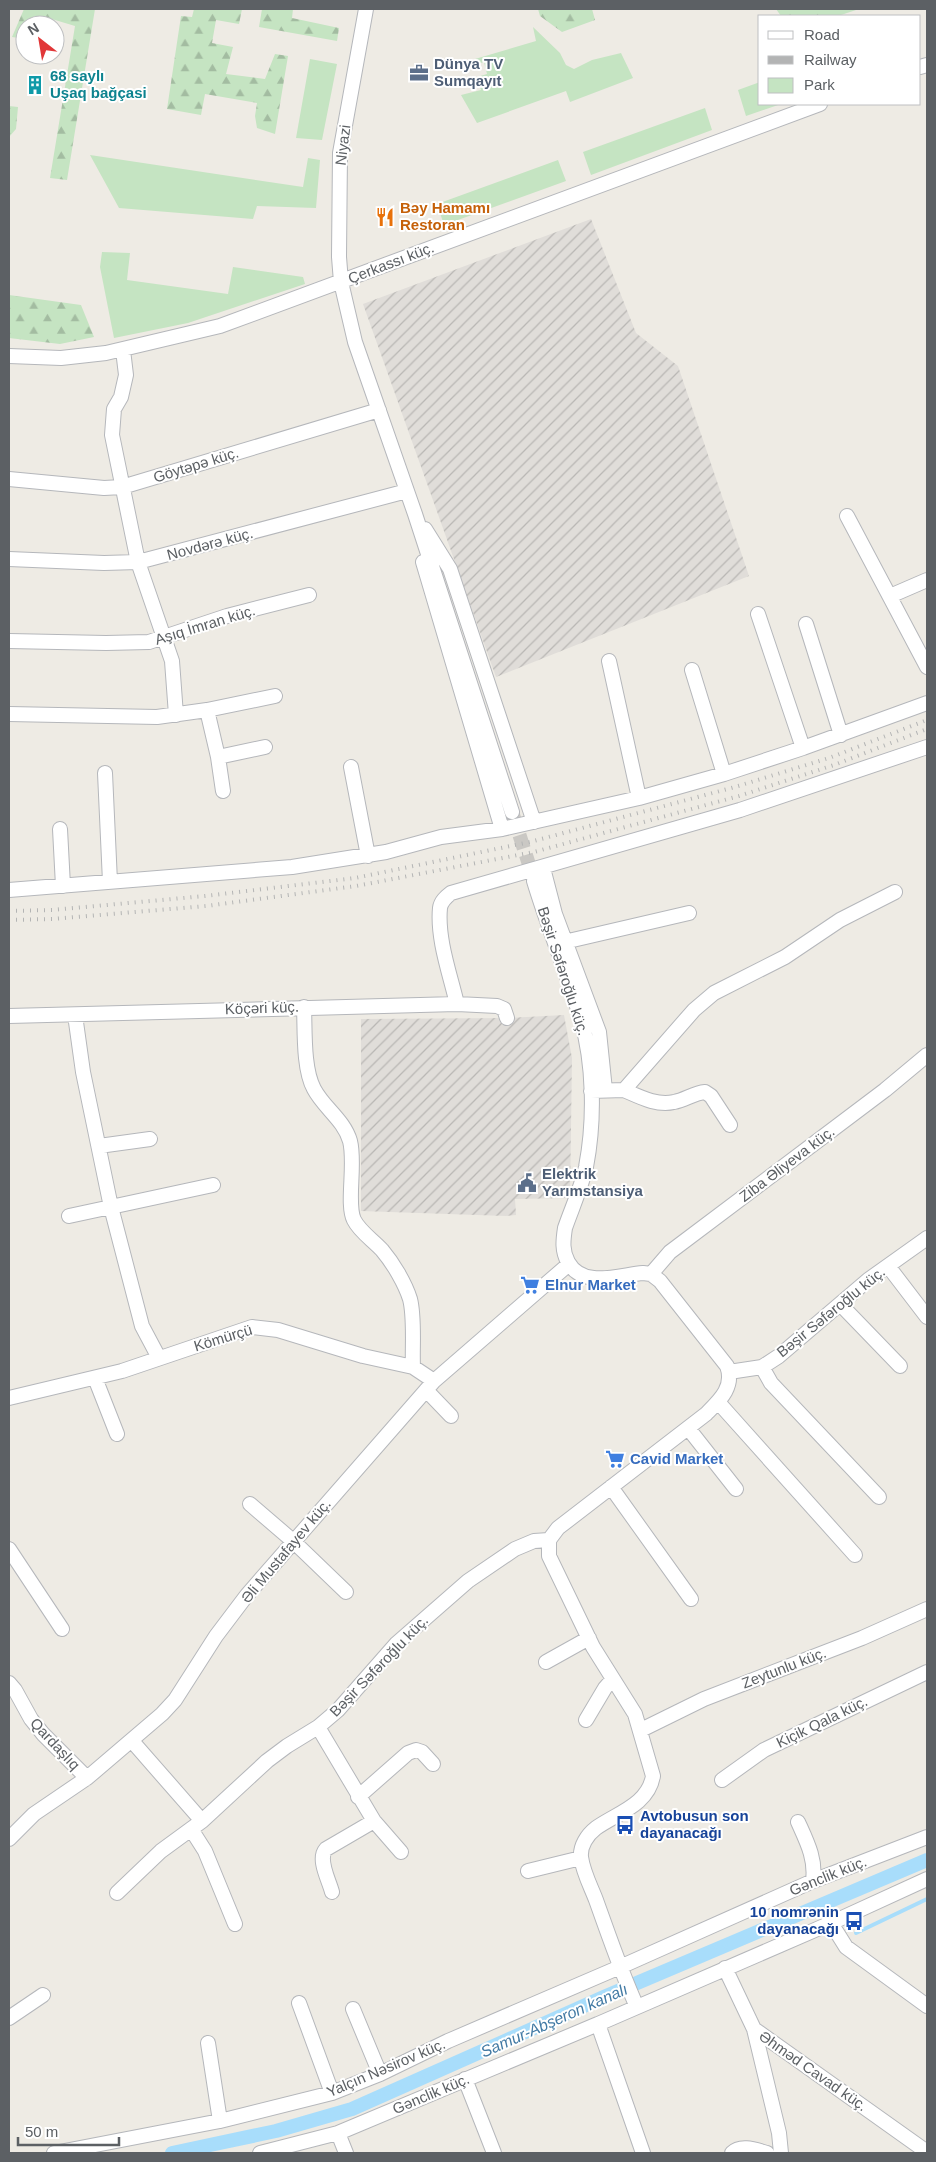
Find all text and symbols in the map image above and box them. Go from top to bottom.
north arrow [15,15,65,65]
legend [758,15,921,105]
text: N [25,19,42,38]
text: Road [804,26,840,43]
text: Railway [804,51,857,68]
place label: Dünya TV Sumqayıt [434,55,503,89]
office icon: Dünya TV Sumqayıt [408,62,430,84]
place label: 68 saylı Uşaq bağçasi [50,67,147,101]
building icon: 68 saylı Uşaq bağçasi [24,74,46,96]
text: Park [804,76,835,93]
street label: Niyazi [332,124,353,166]
place label: Bәy Hamamı Restoran [400,199,490,233]
restaurant icon: Bәy Hamamı Restoran [374,206,396,228]
street label: Çerkassı küç. [345,238,436,287]
street label: Göytəpə küç. [151,443,241,486]
street label: Novdərə küç. [165,524,255,563]
street label: Aşıq İmran küç. [153,601,257,648]
street label: Bəşir Səfəroğlu küç. [535,904,592,1037]
street label: Köçəri küç. [225,998,299,1017]
street label: Ziba Əliyeva küç. [736,1122,838,1205]
place label: Elektrik Yarımstansiya [542,1165,644,1199]
public building icon: Elektrik Yarımstansiya [516,1172,538,1194]
street label: Bəşir Səfəroğlu küç. [773,1263,888,1360]
supermarket icon: Elnur Market [519,1274,541,1296]
place label: Elnur Market [545,1276,636,1293]
street label: Kömürçü [192,1321,254,1354]
supermarket icon: Cavid Market [604,1448,626,1470]
place label: Cavid Market [630,1450,723,1467]
street label: Əli Mustafayev küç. [237,1495,334,1606]
street label: Bəşir Səfəroğlu küç. [326,1611,431,1720]
street label: Zeytunlu küç. [739,1644,829,1691]
street label: Kiçik Qala küç. [773,1692,870,1751]
street label: Qardaşlıq [27,1714,84,1773]
place label: Avtobusun son dayanacağı [640,1807,749,1841]
bus stop icon: Avtobusun son dayanacağı [614,1814,636,1836]
street label: Gənclik küç. [787,1852,869,1899]
place label: 10 nomrənin dayanacağı [750,1903,839,1937]
bus stop icon: 10 nomrənin dayanacağı [843,1910,865,1932]
water label: Samur-Abşeron kanalı [478,1980,630,2061]
street label: Əhməd Cavad küç. [756,2027,871,2114]
street label: Yalçın Nəsirov küç. [324,2035,448,2100]
street label: Gənclik küç. [390,2070,472,2117]
scale bar [18,2114,119,2146]
text: 50 m [25,2123,58,2140]

